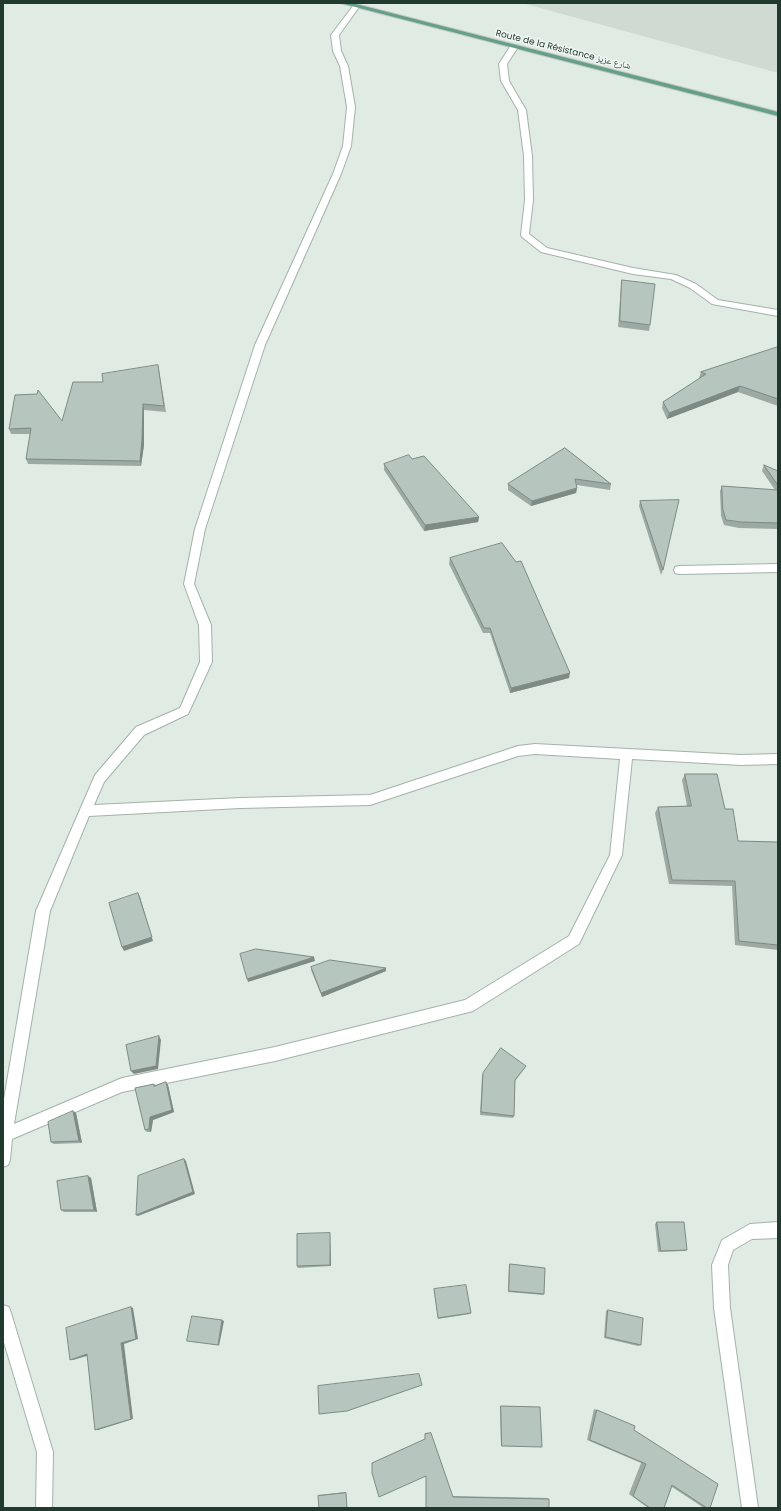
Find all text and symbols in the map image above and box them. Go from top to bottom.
street label: Route de la Résistance شارع عزيز [494,28,632,72]

